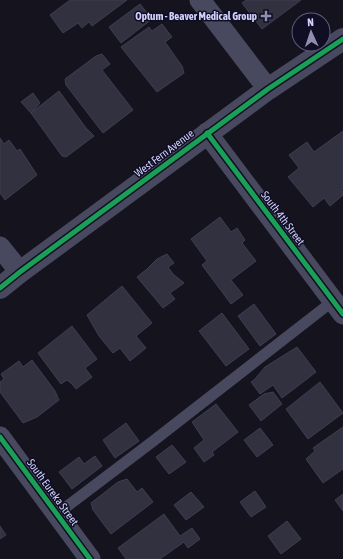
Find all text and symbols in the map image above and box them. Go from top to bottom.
place label: Optum - Beaver Medical Group [135,10,257,22]
marker: Optum - Beaver Medical Group [260,10,272,22]
north arrow [291,12,331,52]
text: N [307,16,314,28]
street label: West Fern Avenue [132,127,196,179]
street label: South 4th Street [259,189,307,247]
street label: South Eureka Street [25,457,81,527]

